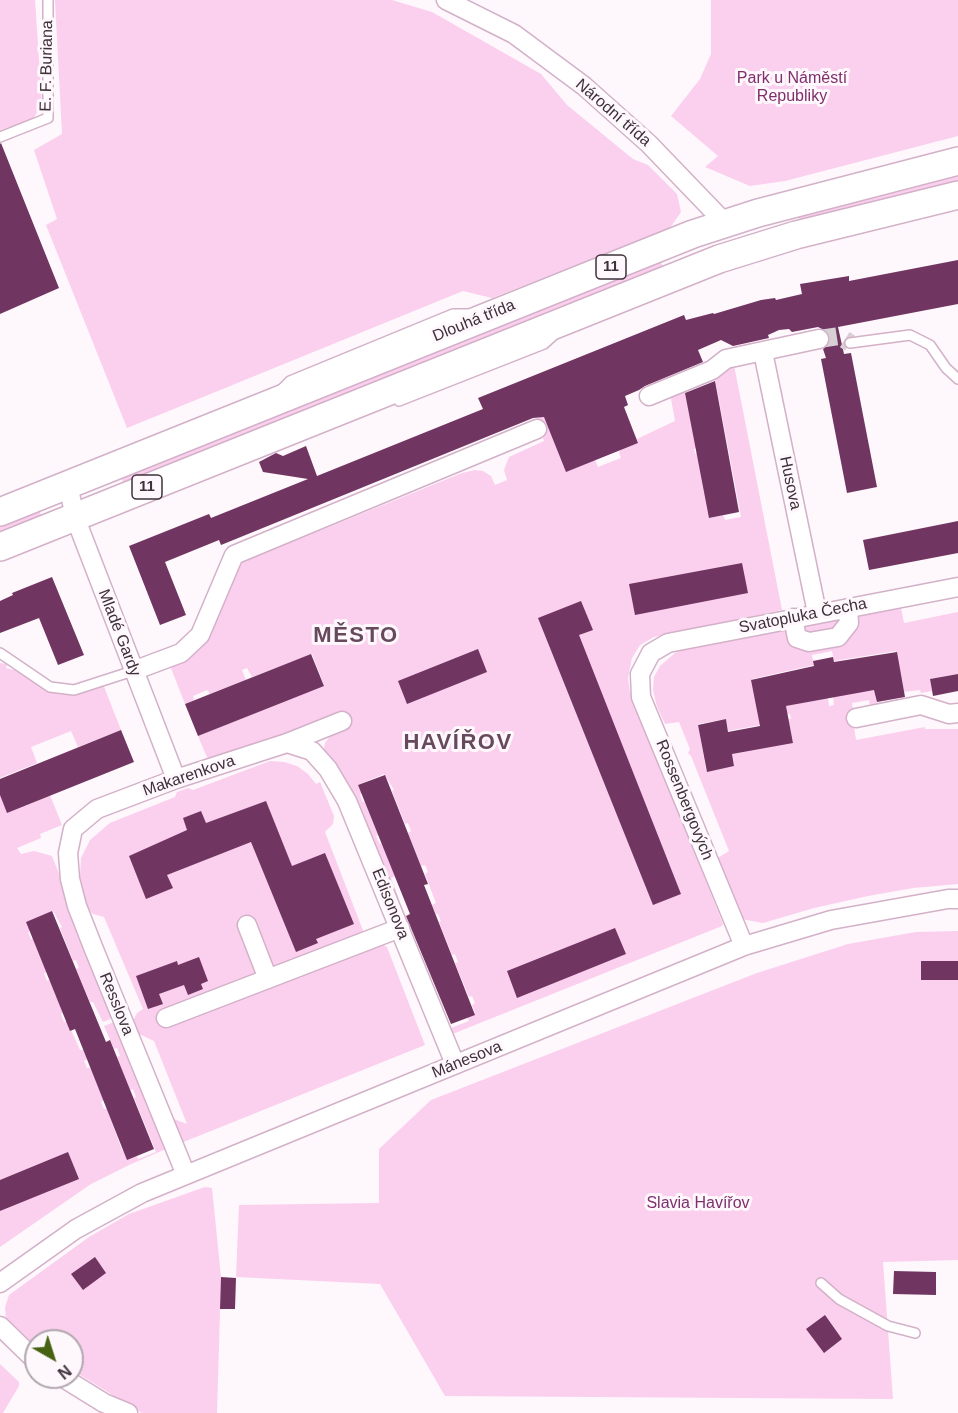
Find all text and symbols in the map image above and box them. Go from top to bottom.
street label: E. F. Buriana [37,20,57,112]
park label: Park u Náměstí Republiky [737,69,847,107]
street label: Národní třída [571,75,655,151]
road number: 11 [596,255,626,279]
street label: Dlouhá třída [430,296,518,346]
street label: Husova [775,454,805,512]
road number: 11 [132,475,162,499]
street label: Mladé Gardy [94,587,144,679]
street label: Svatopluka Čecha [737,594,869,638]
district label: MĚSTO [313,623,399,649]
district label: HAVÍŘOV [403,730,513,756]
street label: Rossenbergových [651,737,717,863]
street label: Makarenkova [140,751,238,801]
street label: Edisonova [367,866,413,942]
street label: Resslova [95,970,137,1038]
street label: Mánesova [429,1037,505,1083]
park label: Slavia Havířov [646,1194,750,1214]
north arrow [24,1329,84,1389]
text: N [55,1362,74,1382]

